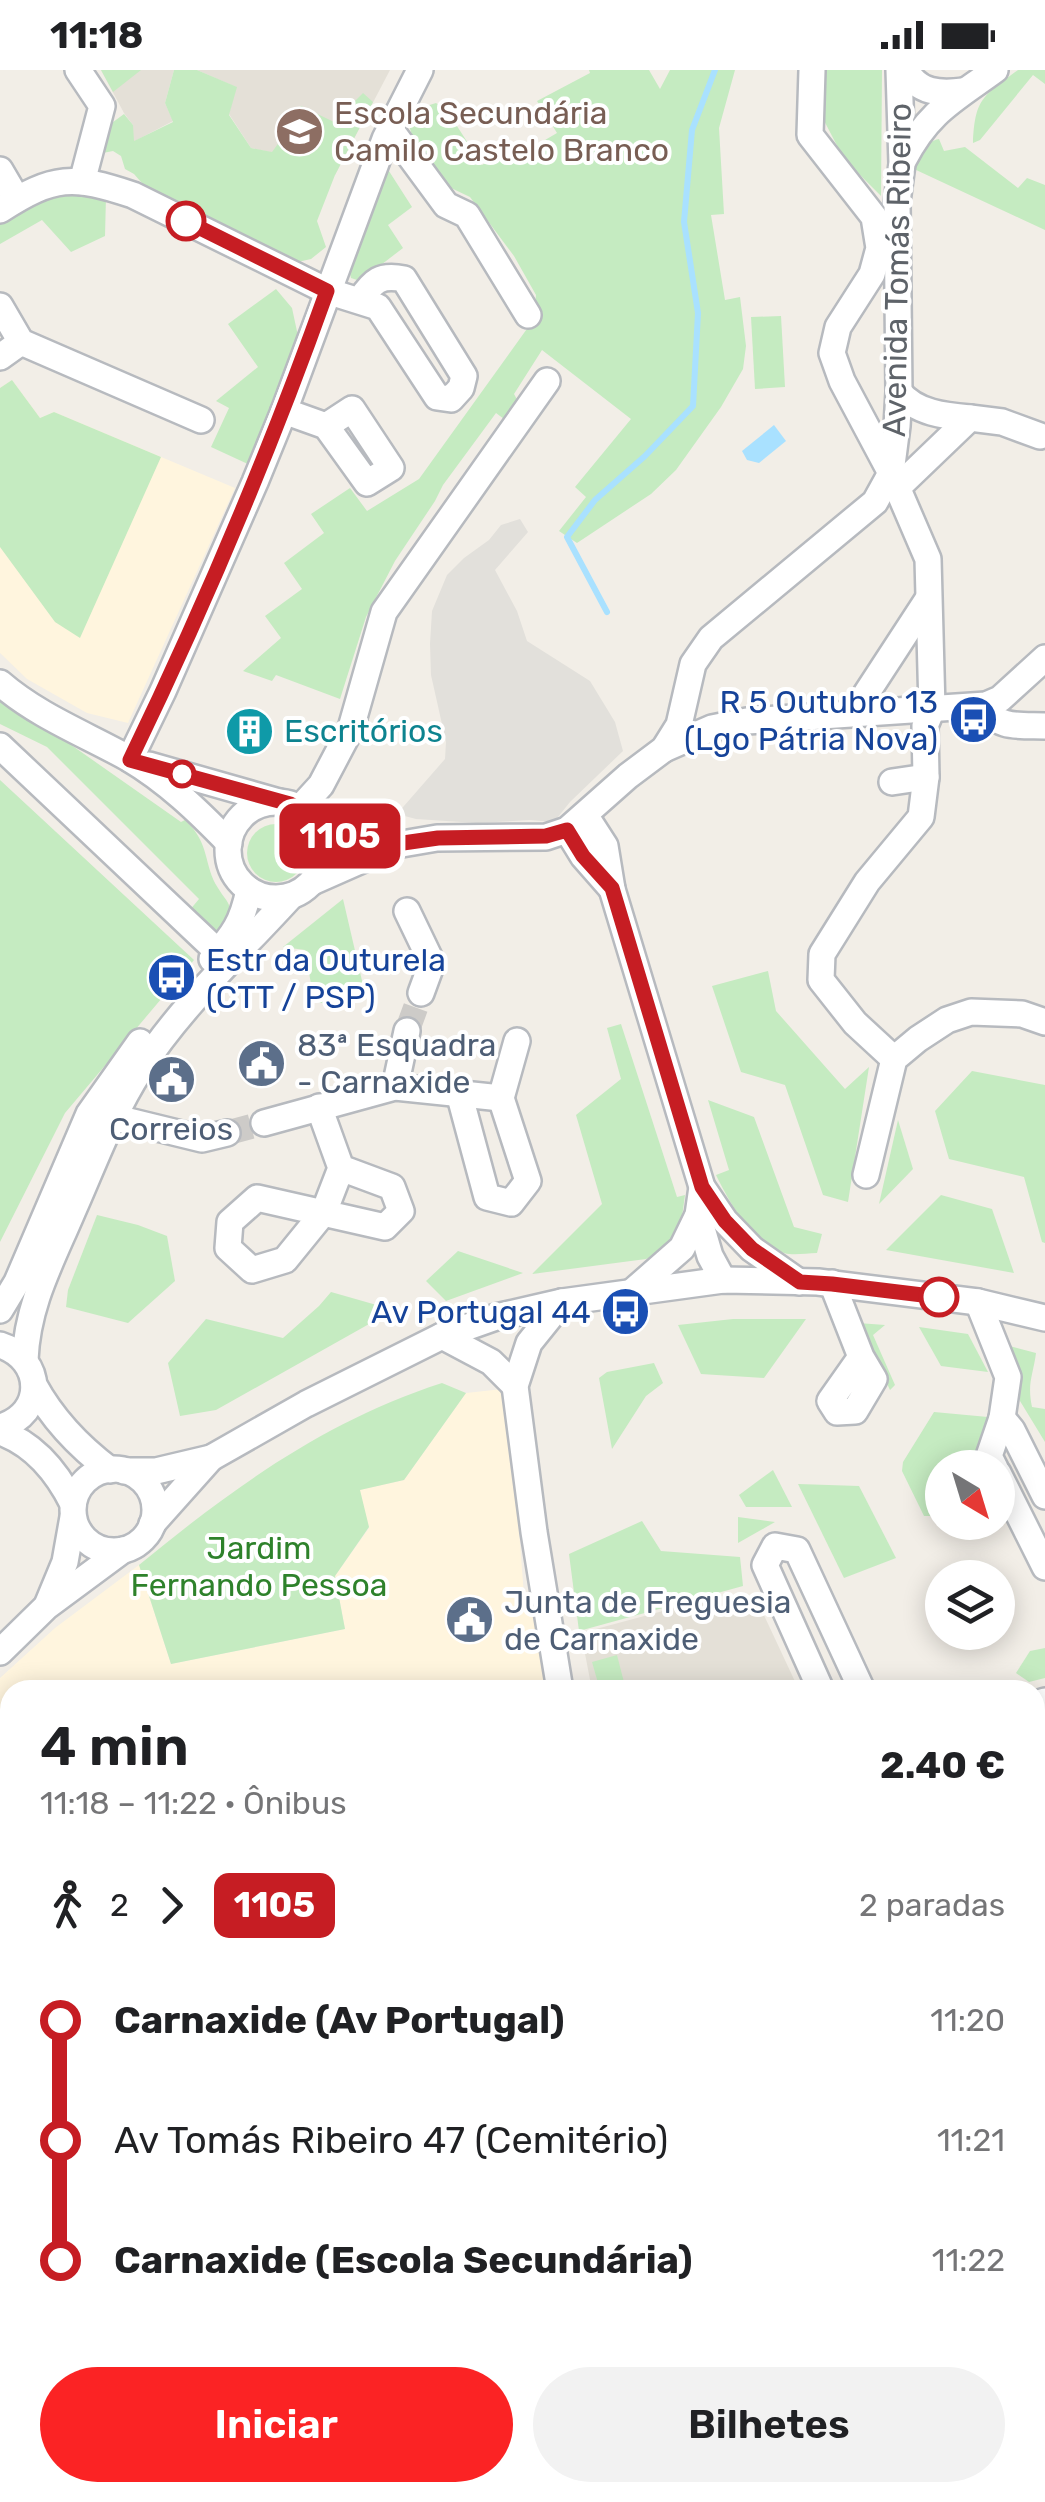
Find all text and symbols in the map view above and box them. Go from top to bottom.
text: 11:18 [50,12,143,58]
place label: Escola Secundária Camilo Castelo Branco [334,94,669,169]
street label: Avenida Tomás Ribeiro [875,103,919,437]
school or university icon: Escola Secundária Camilo Castelo Branco [273,105,325,157]
unlabelled marker [167,202,205,240]
place label: R 5 Outubro 13 (Lgo Pátria Nova) [684,683,938,758]
bus stop icon: R 5 Outubro 13 (Lgo Pátria Nova) [947,694,999,746]
building icon: Escritórios [223,705,275,757]
place label: Escritórios [284,712,443,750]
unlabelled marker [169,761,195,787]
line badge: 1105 [270,804,410,868]
text: 1105 [299,815,381,857]
place label: Estr da Outurela (CTT / PSP) [206,941,446,1016]
bus stop icon: Estr da Outurela (CTT / PSP) [145,952,197,1004]
place label: 83ª Esquadra - Carnaxide [297,1026,496,1101]
public building icon: 83ª Esquadra - Carnaxide [236,1037,288,1089]
public building icon: Correios [145,1053,197,1105]
place label: Correios [109,1110,233,1148]
unlabelled marker [920,1278,958,1316]
bus stop icon: Av Portugal 44 [600,1286,652,1338]
place label: Av Portugal 44 [371,1293,591,1331]
north arrow [925,1450,1015,1540]
map controls [925,1450,1015,1650]
park label: Jardim Fernando Pessoa [130,1529,388,1604]
button: layers [925,1560,1015,1650]
place label: Junta de Freguesia de Carnaxide [504,1583,791,1658]
public building icon: Junta de Freguesia de Carnaxide [443,1594,495,1646]
text: 4 min [40,1714,189,1779]
text: 2.40 € [880,1742,1005,1788]
text: 11:18 – 11:22 · Ônibus [40,1784,347,1822]
icon: walk [40,1878,95,1933]
icon: forward [144,1878,199,1933]
text: 1105 [234,1884,315,1926]
text: 2 [110,1886,129,1924]
text: 2 paradas [859,1886,1005,1924]
text: Carnaxide (Av Portugal) [114,1997,565,2043]
text: 11:20 [930,2001,1005,2039]
text: Av Tomás Ribeiro 47 (Cemitério) [114,2117,668,2163]
text: 11:21 [937,2121,1005,2159]
text: Carnaxide (Escola Secundária) [114,2237,693,2283]
text: 11:22 [932,2241,1005,2279]
button: Iniciar [40,2367,513,2482]
button: Bilhetes [533,2367,1005,2482]

